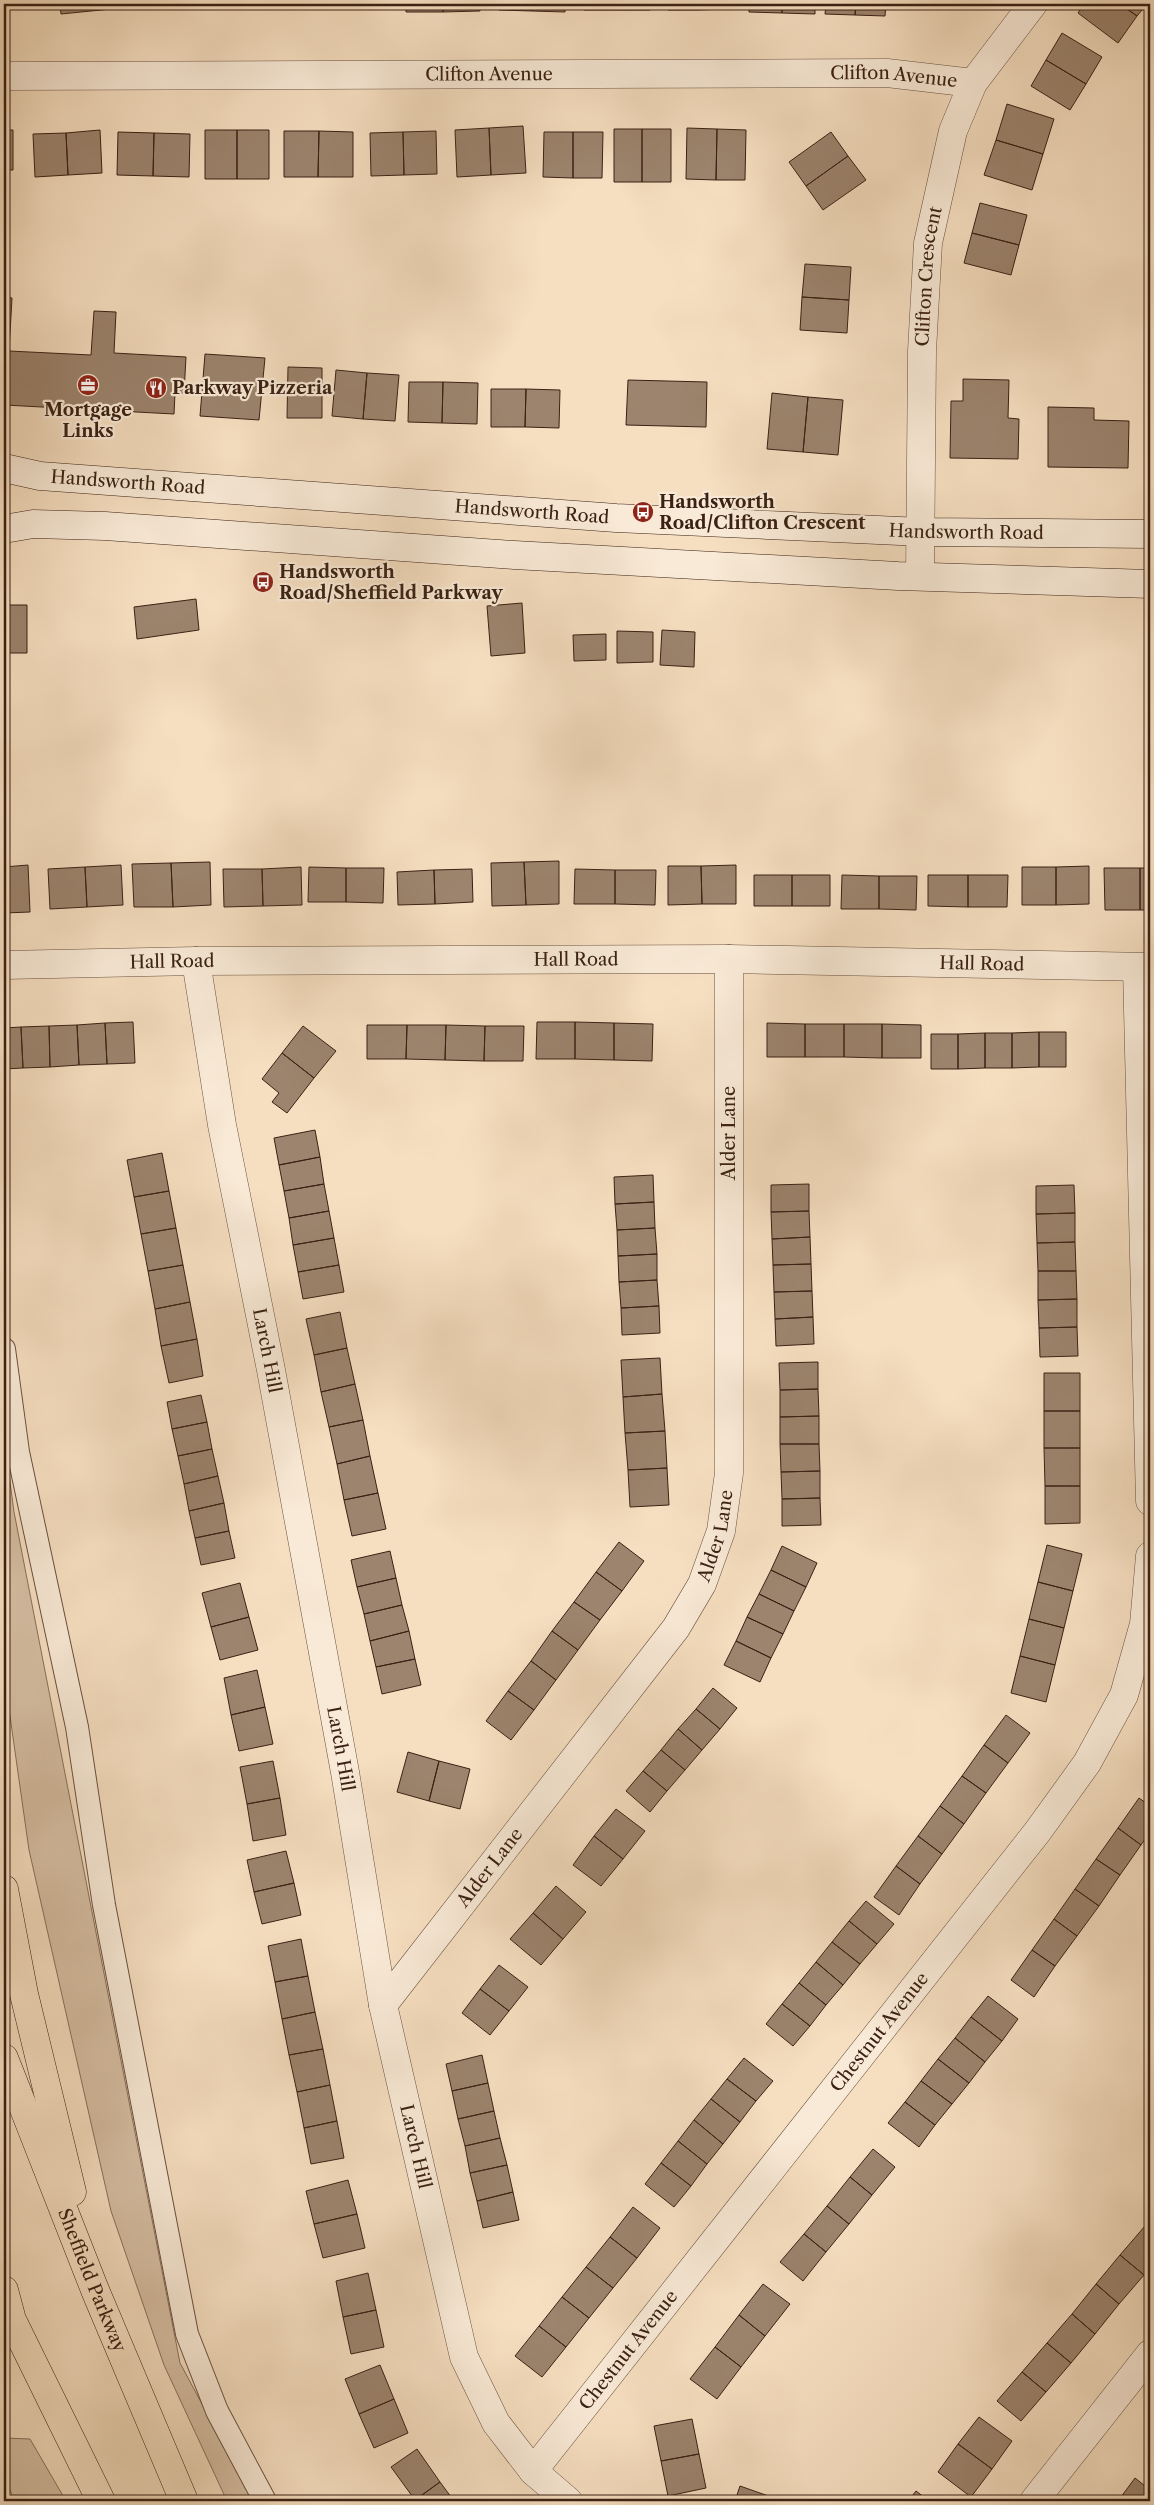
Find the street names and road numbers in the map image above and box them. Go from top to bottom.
street label: Clifton Avenue [830,62,959,92]
street label: Clifton Avenue [425,63,553,86]
street label: Clifton Crescent [911,204,947,347]
street label: Handsworth Road [50,466,206,499]
street label: Handsworth Road [454,495,610,528]
street label: Handsworth Road [888,519,1044,544]
street label: Hall Road [533,948,618,971]
street label: Hall Road [129,950,214,973]
street label: Hall Road [939,952,1025,976]
street label: Alder Lane [718,1086,740,1181]
street label: Larch Hill [248,1306,286,1395]
street label: Alder Lane [692,1489,738,1586]
street label: Larch Hill [322,1705,359,1793]
street label: Alder Lane [451,1824,527,1912]
street label: Chestnut Avenue [825,1968,933,2096]
street label: Larch Hill [395,2102,436,2191]
street label: Sheffield Parkway [53,2205,131,2356]
street label: Chestnut Avenue [574,2286,682,2414]

